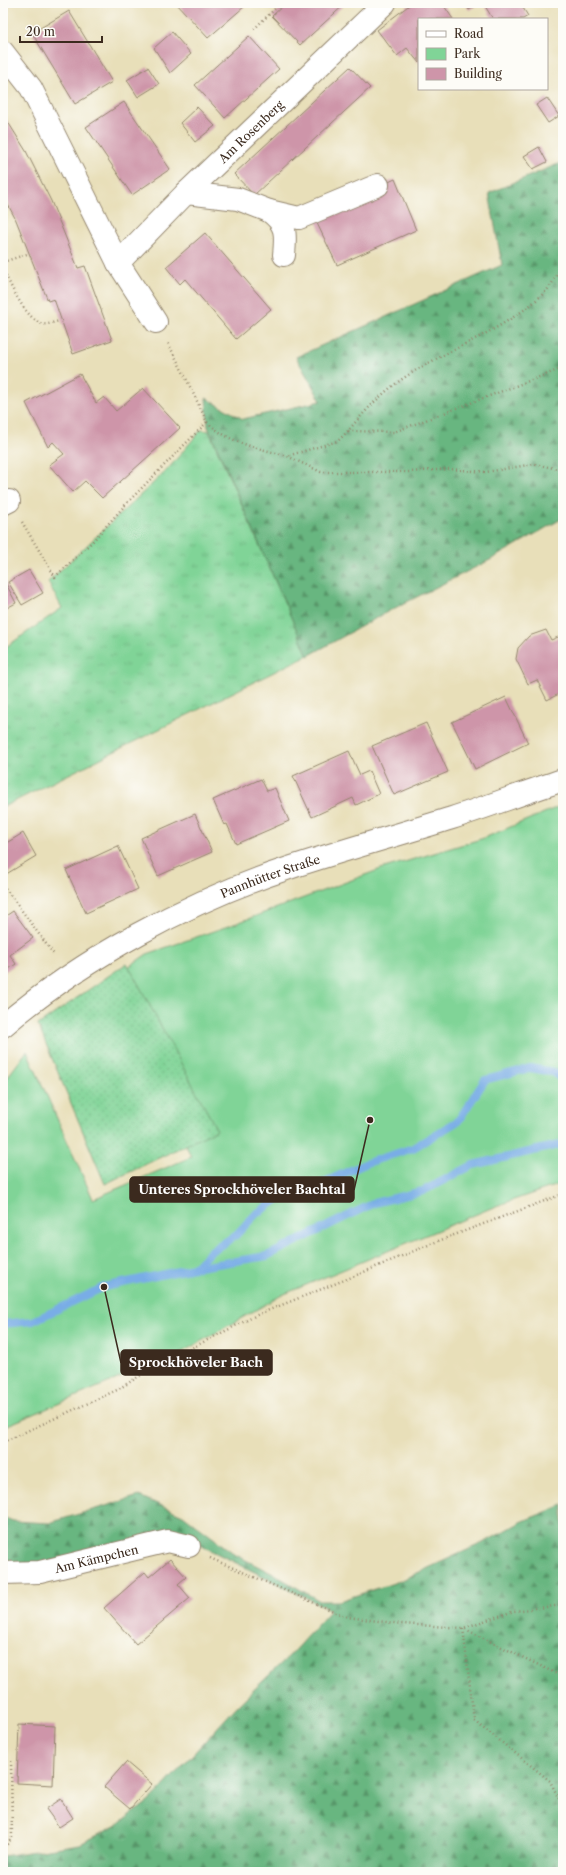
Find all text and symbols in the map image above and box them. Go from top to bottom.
scale bar [20,18,102,44]
legend [418,18,548,90]
text: 20 m [26,24,55,39]
text: Road [454,26,484,41]
text: Park [454,46,481,61]
text: Building [454,66,502,81]
street label: Am Rosenberg [214,96,287,166]
street label: Pannhütter Straße [218,851,322,901]
callout: Unteres Sprockhöveler Bachtal [130,1177,354,1202]
text: Unteres Sprockhöveler Bachtal [138,1181,346,1197]
callout: Sprockhöveler Bach [121,1350,272,1375]
text: Sprockhöveler Bach [129,1354,263,1370]
street label: Am Kämpchen [52,1541,140,1576]

